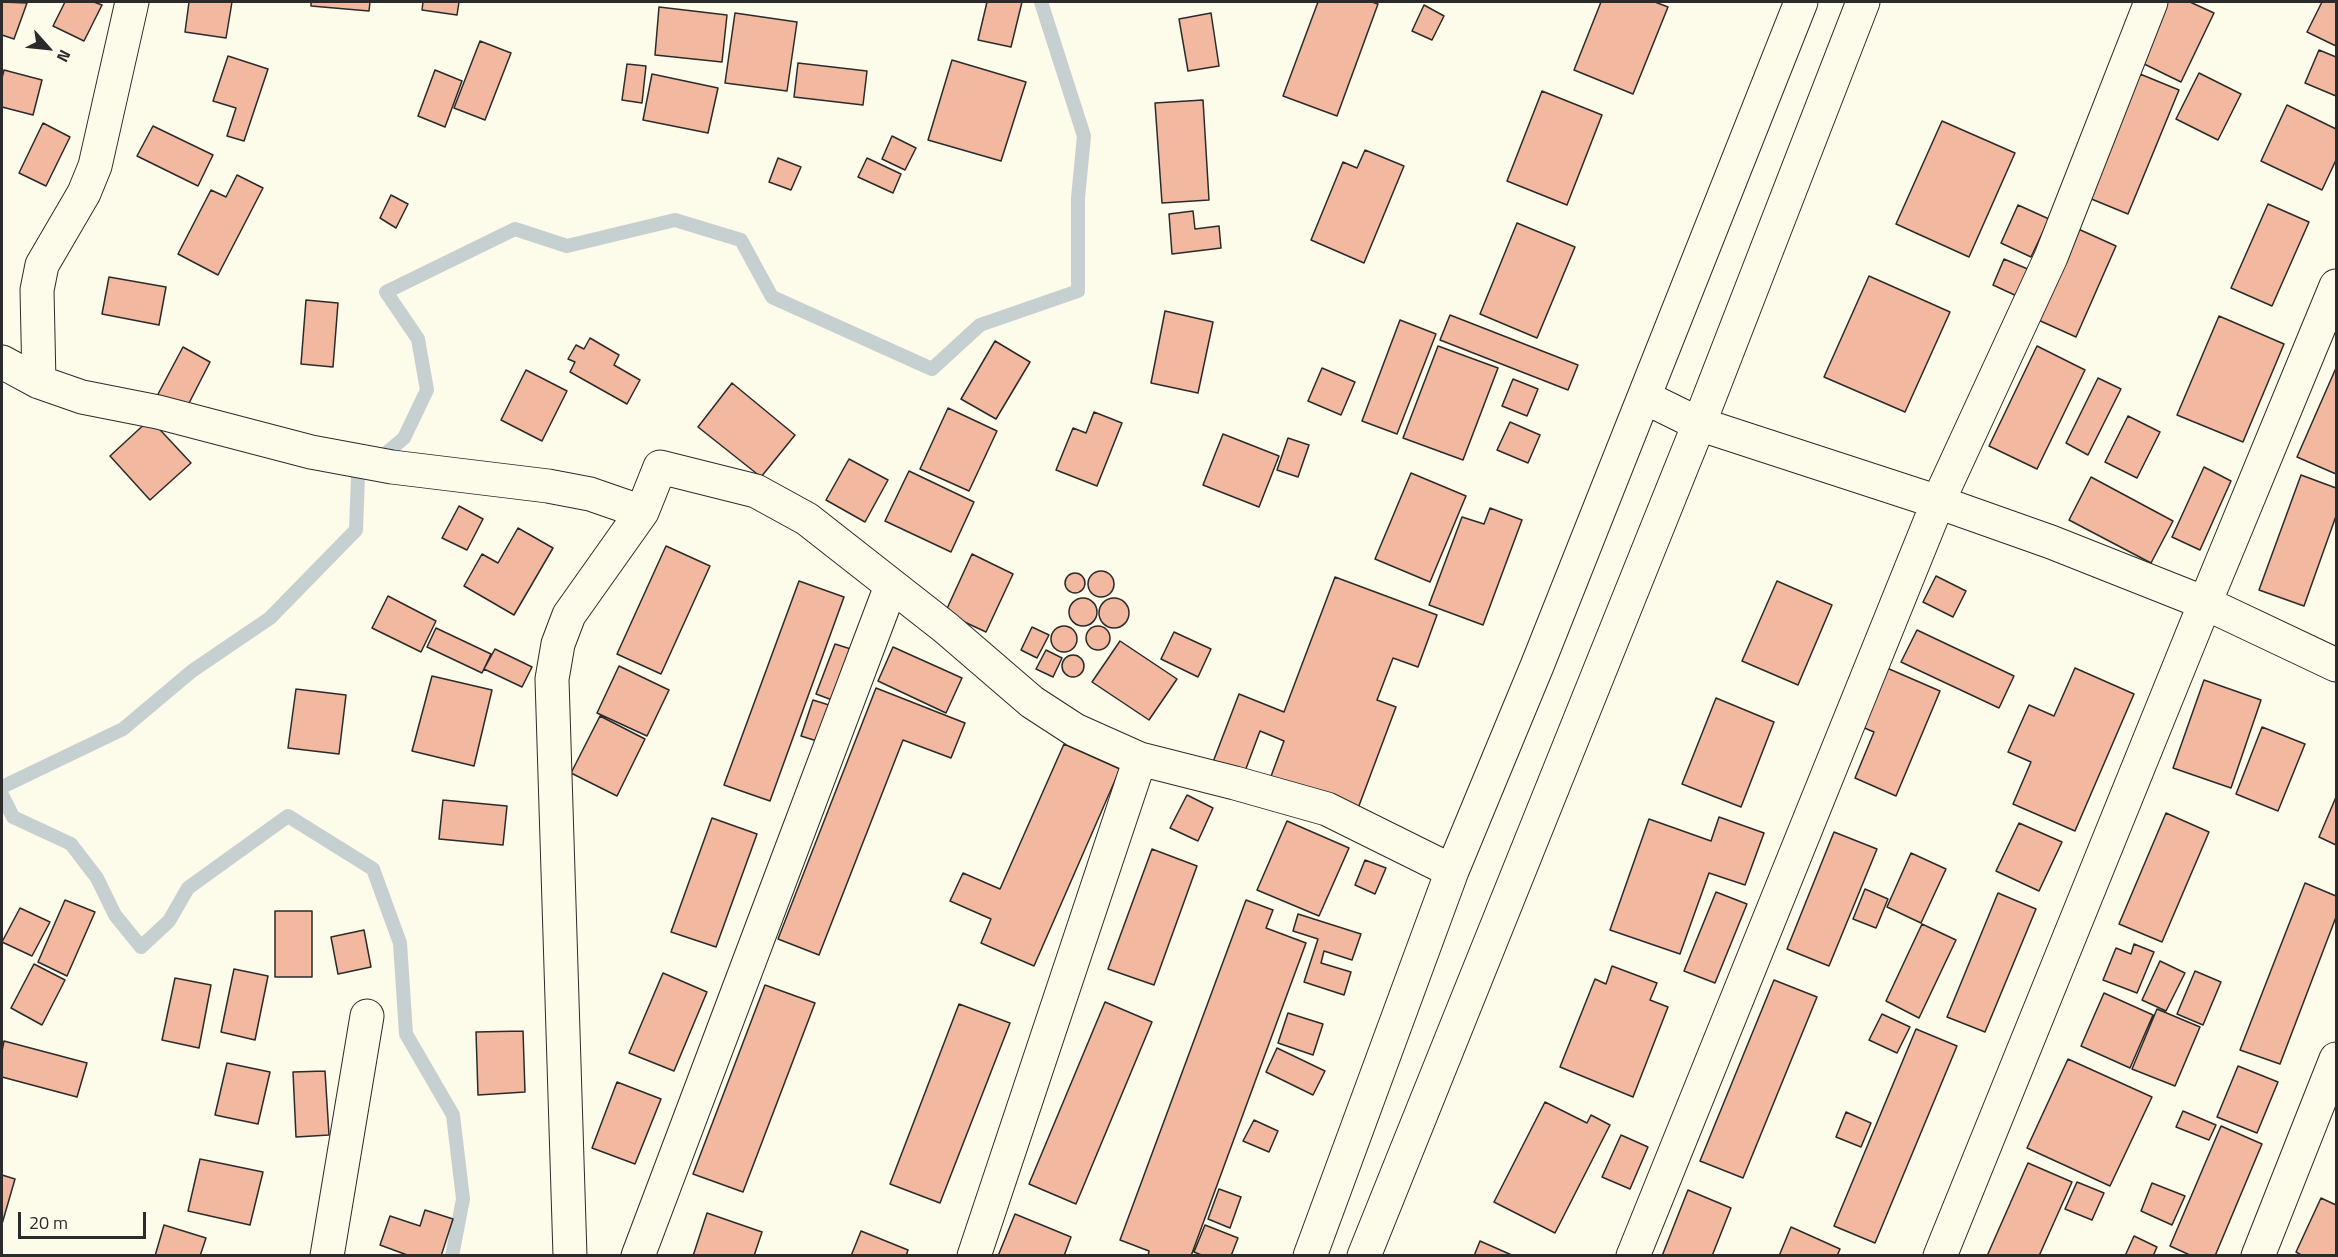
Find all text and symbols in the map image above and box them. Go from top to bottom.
north arrow [18,18,78,78]
text: N [51,46,77,67]
scale bar [21,1200,148,1238]
text: 20 m [29,1209,68,1236]

